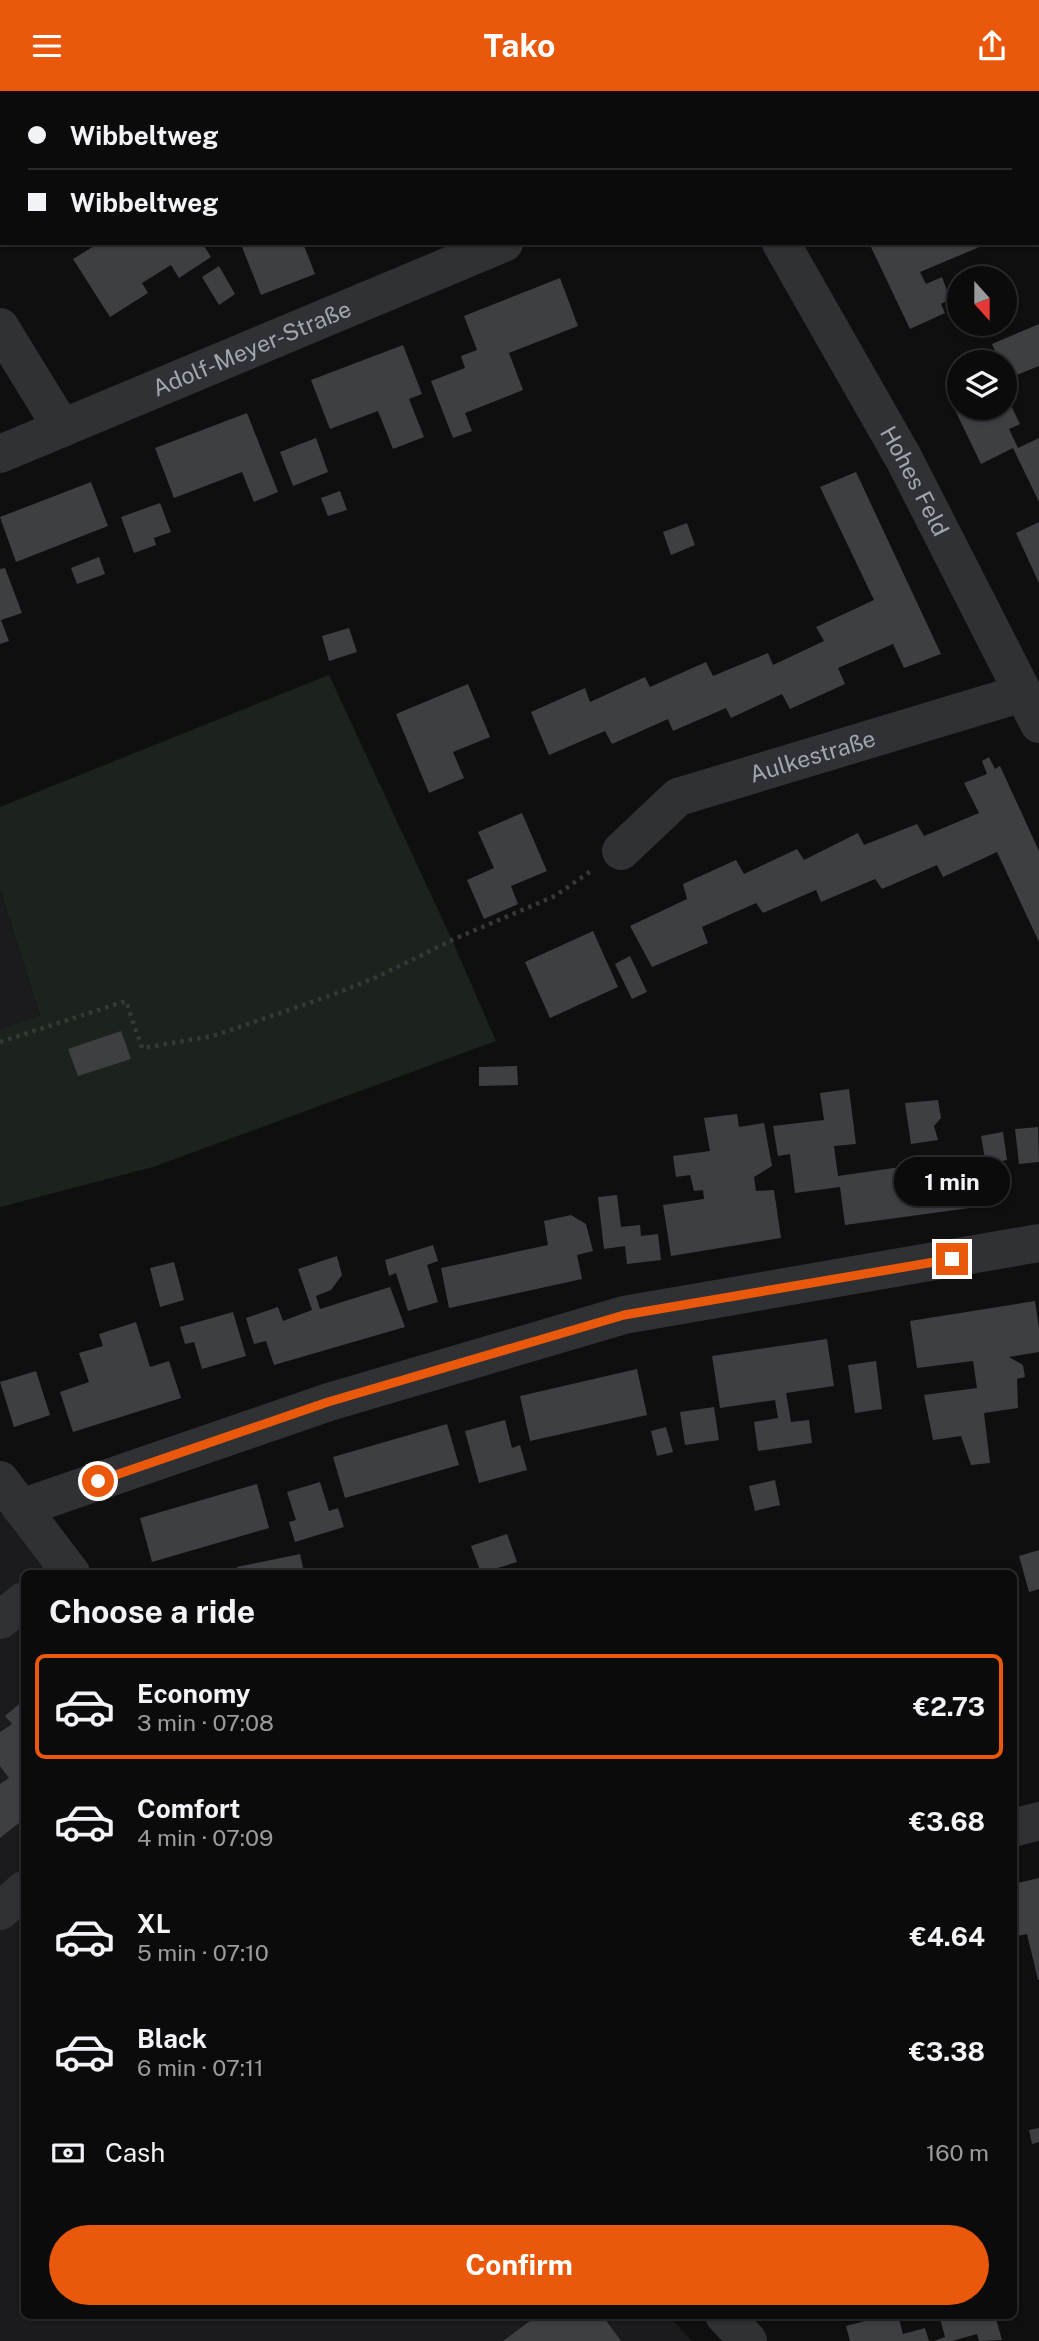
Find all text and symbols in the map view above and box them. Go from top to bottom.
icon: menu [28,27,66,65]
text: Tako [484,27,556,64]
icon: share [973,27,1011,65]
text: Wibbeltweg [70,120,219,151]
text: Wibbeltweg [70,187,219,218]
north arrow [947,266,1017,336]
map controls [947,266,1017,420]
street label: Adolf-Meyer-Straße [148,295,355,402]
button: layers [947,350,1017,420]
street label: Hohes Feld [875,421,955,540]
street label: Aulkestraße [746,724,879,788]
callout: 1 min [894,1157,1010,1207]
text: 1 min [924,1168,980,1195]
route end [936,1243,968,1275]
route start [82,1465,114,1497]
text: Choose a ride [49,1593,255,1630]
icon: car [53,1675,116,1738]
text: Economy [137,1678,250,1709]
text: €2.73 [913,1691,985,1722]
text: 3 min · 07:08 [137,1709,274,1736]
icon: car [53,1790,116,1853]
text: Comfort [137,1793,240,1824]
text: €3.68 [909,1806,985,1837]
text: 4 min · 07:09 [137,1824,273,1851]
icon: car [53,1905,116,1968]
text: XL [137,1908,171,1939]
text: €4.64 [910,1921,985,1952]
text: 5 min · 07:10 [137,1939,269,1966]
icon: car [53,2020,116,2083]
text: Black [137,2023,207,2054]
text: €3.38 [909,2036,985,2067]
text: 6 min · 07:11 [137,2054,264,2081]
icon: cash [49,2134,87,2172]
text: Cash [105,2137,165,2168]
text: 160 m [926,2139,989,2166]
button: Confirm [49,2225,989,2305]

